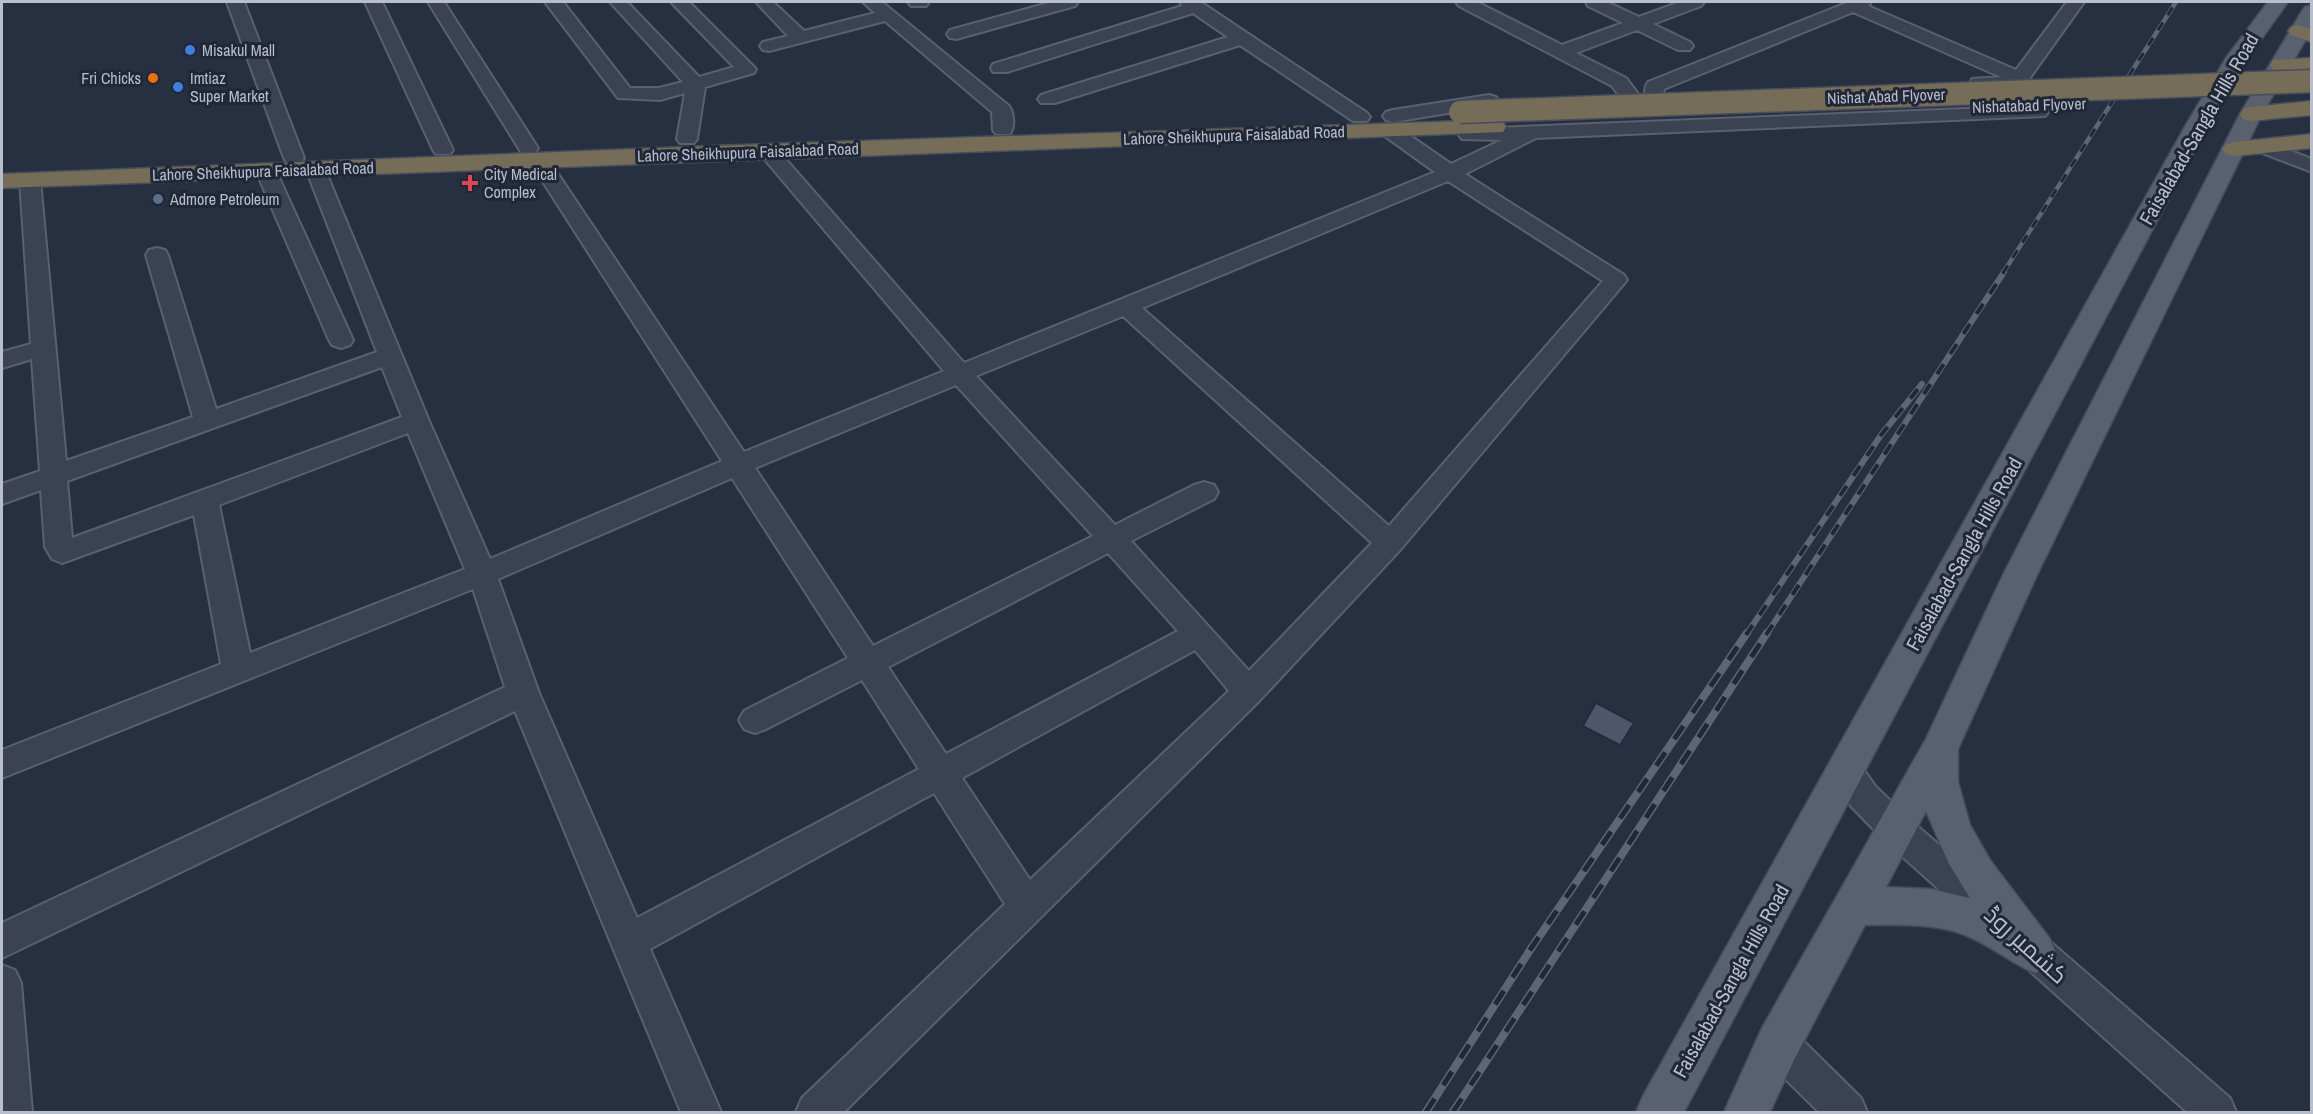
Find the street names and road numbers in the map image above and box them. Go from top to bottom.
street label: Faisalabad-Sangla Hills Road [2133,28,2265,229]
street label: Nishat Abad Flyover [1827,83,1946,109]
street label: Nishatabad Flyover [1972,92,2087,118]
street label: Lahore Sheikhupura Faisalabad Road [1123,120,1345,150]
street label: Lahore Sheikhupura Faisalabad Road [637,137,859,167]
street label: Lahore Sheikhupura Faisalabad Road [152,156,374,186]
street label: Faisalabad-Sangla Hills Road [1899,452,2028,655]
street label: Faisalabad-Sangla Hills Road [1666,879,1795,1082]
street label: کشمیر روڈ [1978,898,2075,990]

